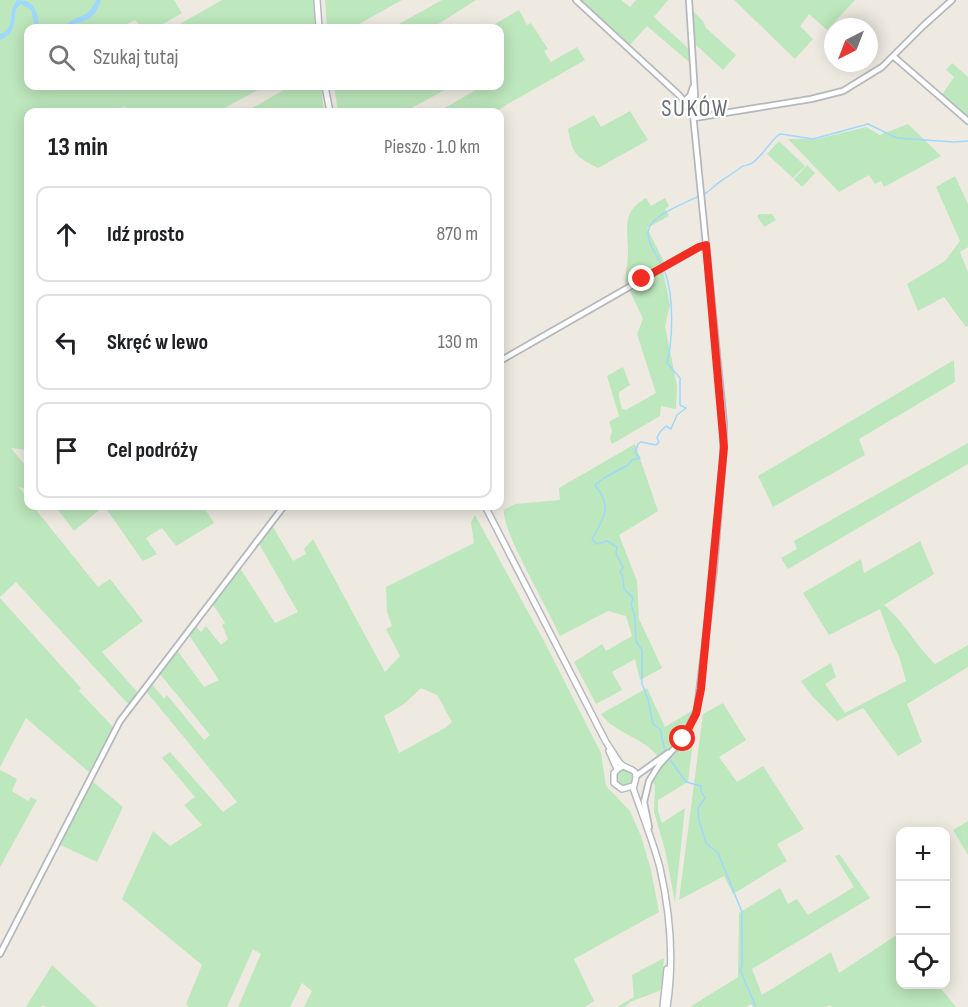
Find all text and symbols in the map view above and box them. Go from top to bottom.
north arrow [824,18,878,72]
search box [24,24,504,90]
icon: search [45,41,78,74]
text: Szukaj tutaj [93,44,179,71]
district label: SUKÓW [661,94,729,123]
text: 13 min [48,132,108,163]
text: Pieszo · 1.0 km [384,135,480,159]
icon: ahead [50,218,83,251]
text: Idź prosto [107,221,184,248]
text: 870 m [436,222,478,246]
route end [628,265,654,291]
icon: left [50,326,83,359]
text: Skręć w lewo [107,329,208,356]
text: 130 m [438,330,478,354]
icon: arrive [50,434,83,467]
text: Cel podróży [107,437,198,464]
route start [669,725,695,751]
map controls [896,827,950,989]
button: + [896,827,950,881]
button: − [896,881,950,935]
button: locate [896,935,950,989]

